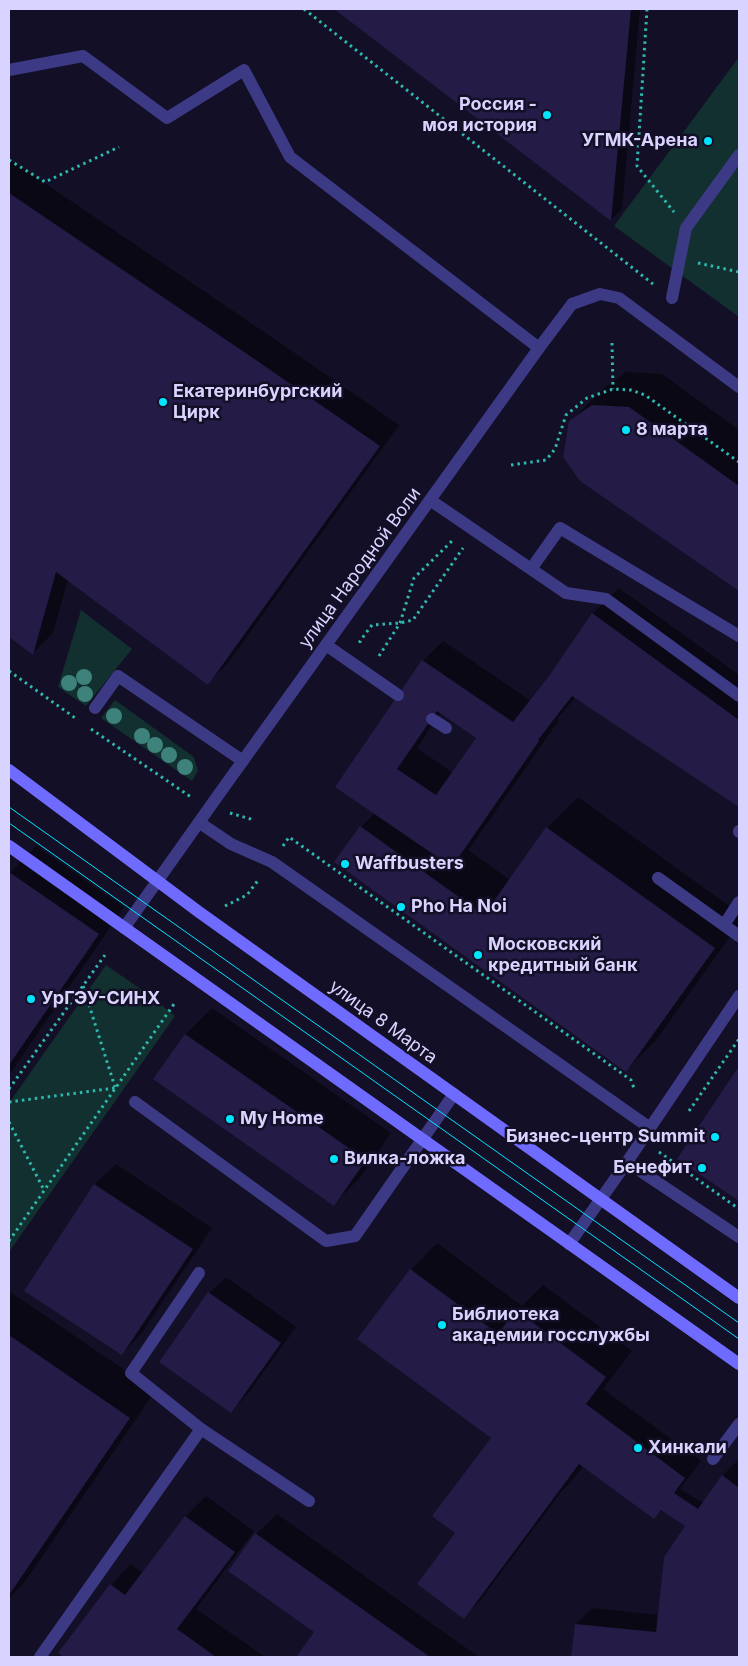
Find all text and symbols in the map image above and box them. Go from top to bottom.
place label: Россия - моя история [422,94,537,136]
marker: Россия - моя история [541,109,553,121]
place label: УГМК-Арена [582,130,698,152]
marker: УГМК-Арена [702,135,714,147]
place label: Екатеринбургский Цирк [173,381,342,424]
marker: Екатеринбургский Цирк [157,396,169,408]
place label: 8 марта [636,419,708,441]
marker: 8 марта [620,424,632,436]
street label: улица Народной Воли [294,483,426,653]
place label: Waffbusters [355,853,464,875]
marker: Waffbusters [339,858,351,870]
place label: Pho Ha Noi [411,896,507,918]
marker: Pho Ha Noi [395,901,407,913]
place label: Московский кредитный банк [488,934,637,976]
marker: Московский кредитный банк [472,949,484,961]
street label: улица 8 Марта [325,976,441,1068]
place label: УрГЭУ-СИНХ [41,988,160,1010]
marker: УрГЭУ-СИНХ [25,993,37,1005]
place label: My Home [240,1108,324,1130]
marker: My Home [224,1113,236,1125]
place label: Бизнес-центр Summit [506,1126,705,1148]
marker: Бизнес-центр Summit [709,1131,721,1143]
place label: Вилка-ложка [344,1148,465,1170]
marker: Вилка-ложка [328,1153,340,1165]
place label: Бенефит [613,1157,692,1179]
marker: Бенефит [696,1162,708,1174]
place label: Библиотека академии госслужбы [452,1304,650,1346]
marker: Библиотека академии госслужбы [436,1319,448,1331]
place label: Хинкали [648,1437,727,1459]
marker: Хинкали [632,1442,644,1454]

